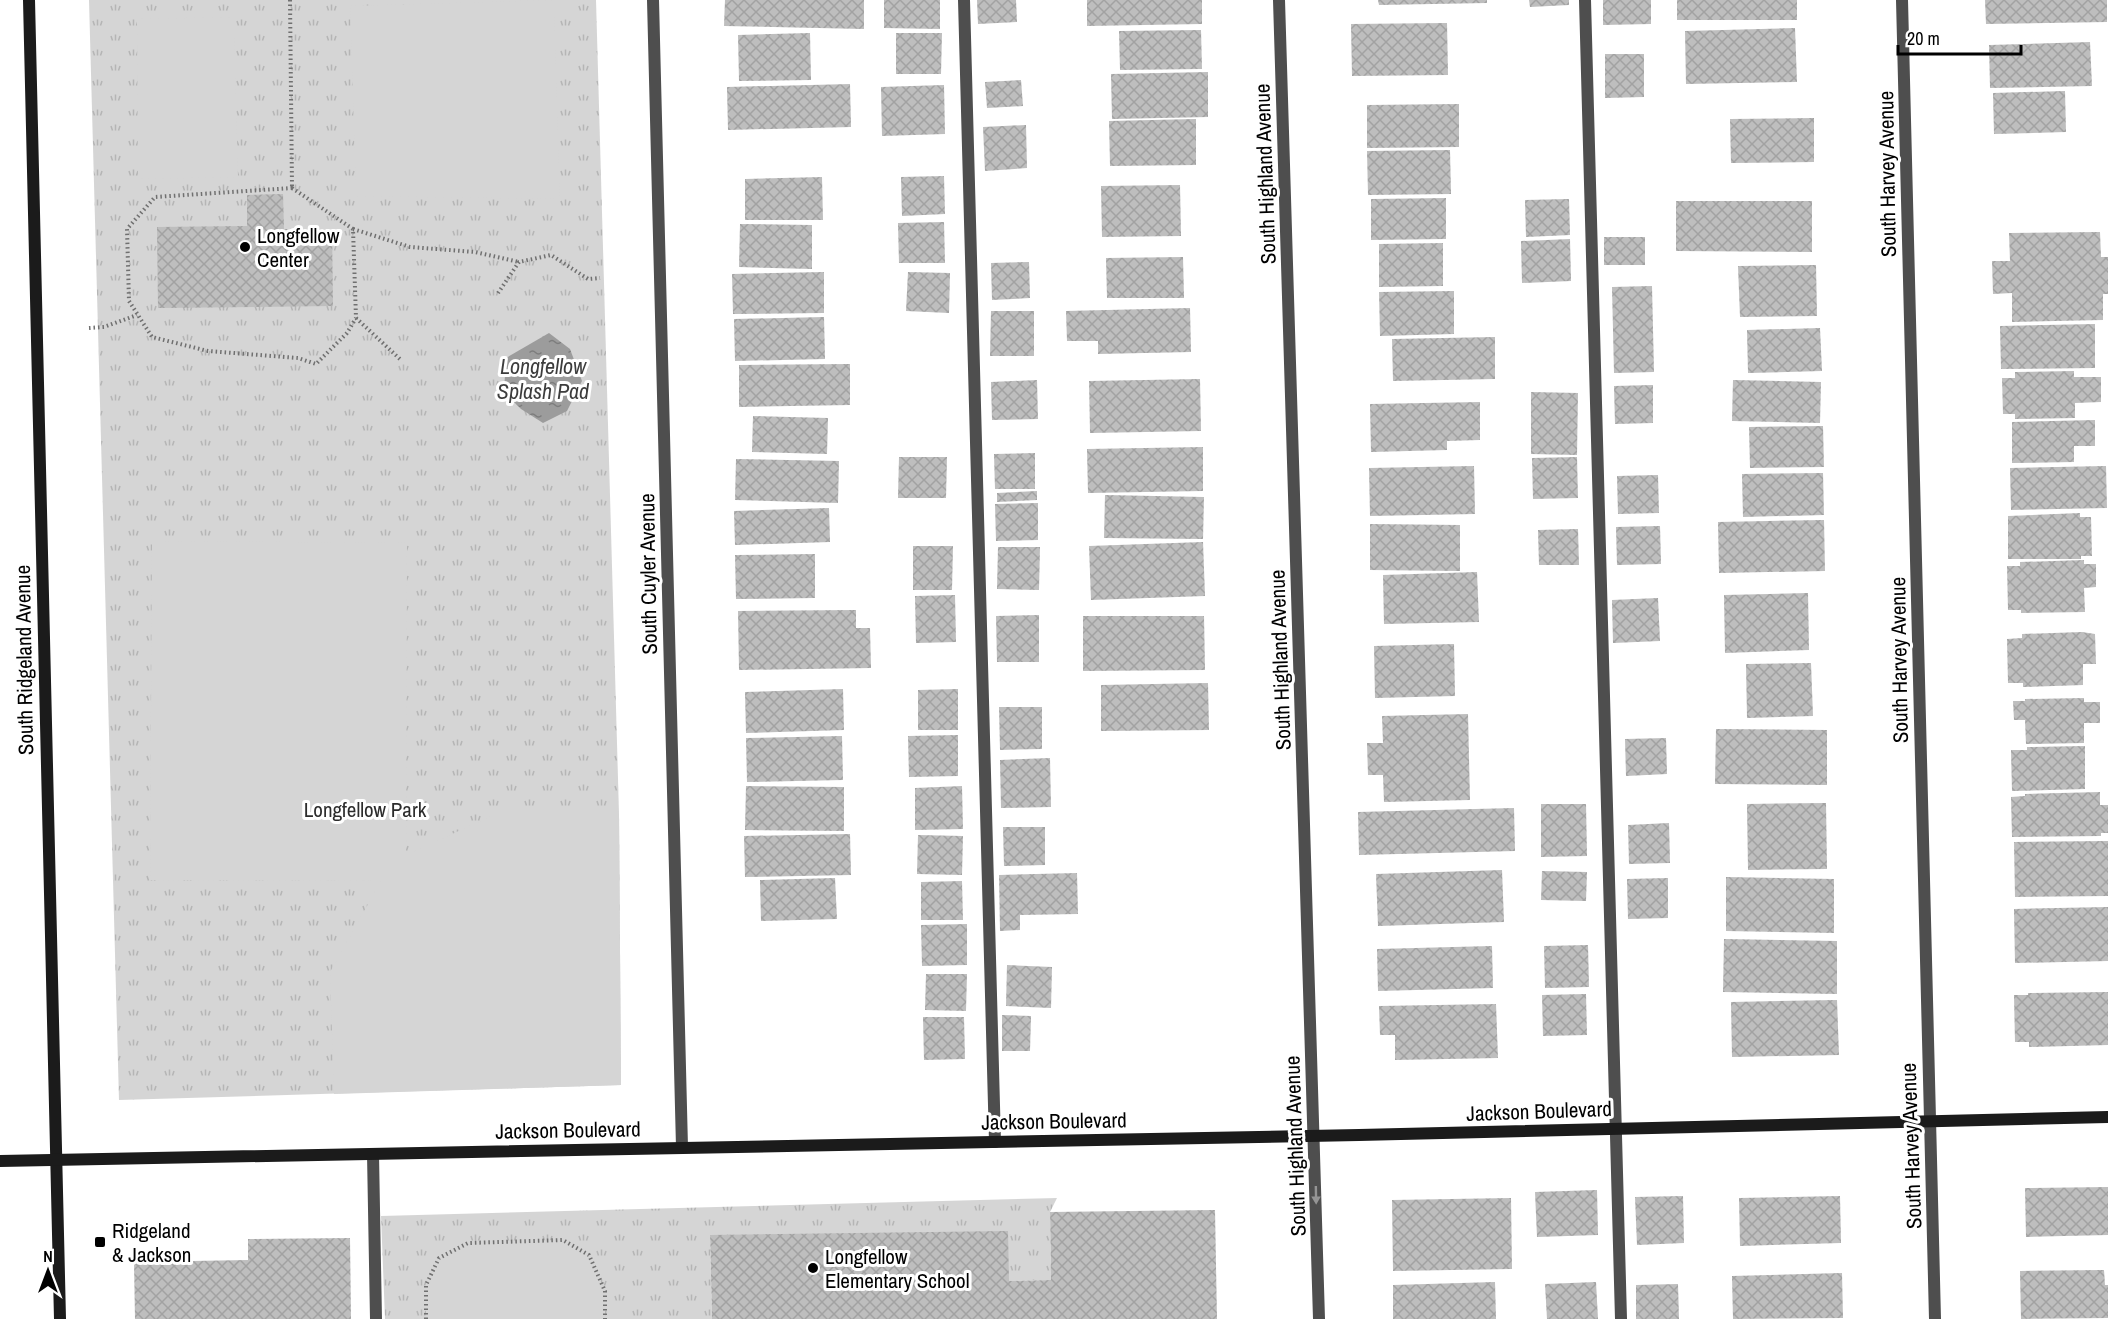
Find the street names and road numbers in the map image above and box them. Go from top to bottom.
street label: South Highland Avenue [1247,83,1283,265]
street label: South Harvey Avenue [1871,91,1903,257]
street label: South Cuyler Avenue [632,493,664,655]
street label: South Ridgeland Avenue [8,565,40,755]
street label: South Highland Avenue [1262,569,1298,751]
street label: South Harvey Avenue [1883,577,1915,743]
street label: South Highland Avenue [1277,1055,1313,1237]
street label: South Harvey Avenue [1894,1062,1928,1230]
street label: Jackson Boulevard [1466,1094,1612,1128]
street label: Jackson Boulevard [981,1105,1127,1137]
street label: Jackson Boulevard [495,1114,641,1146]

